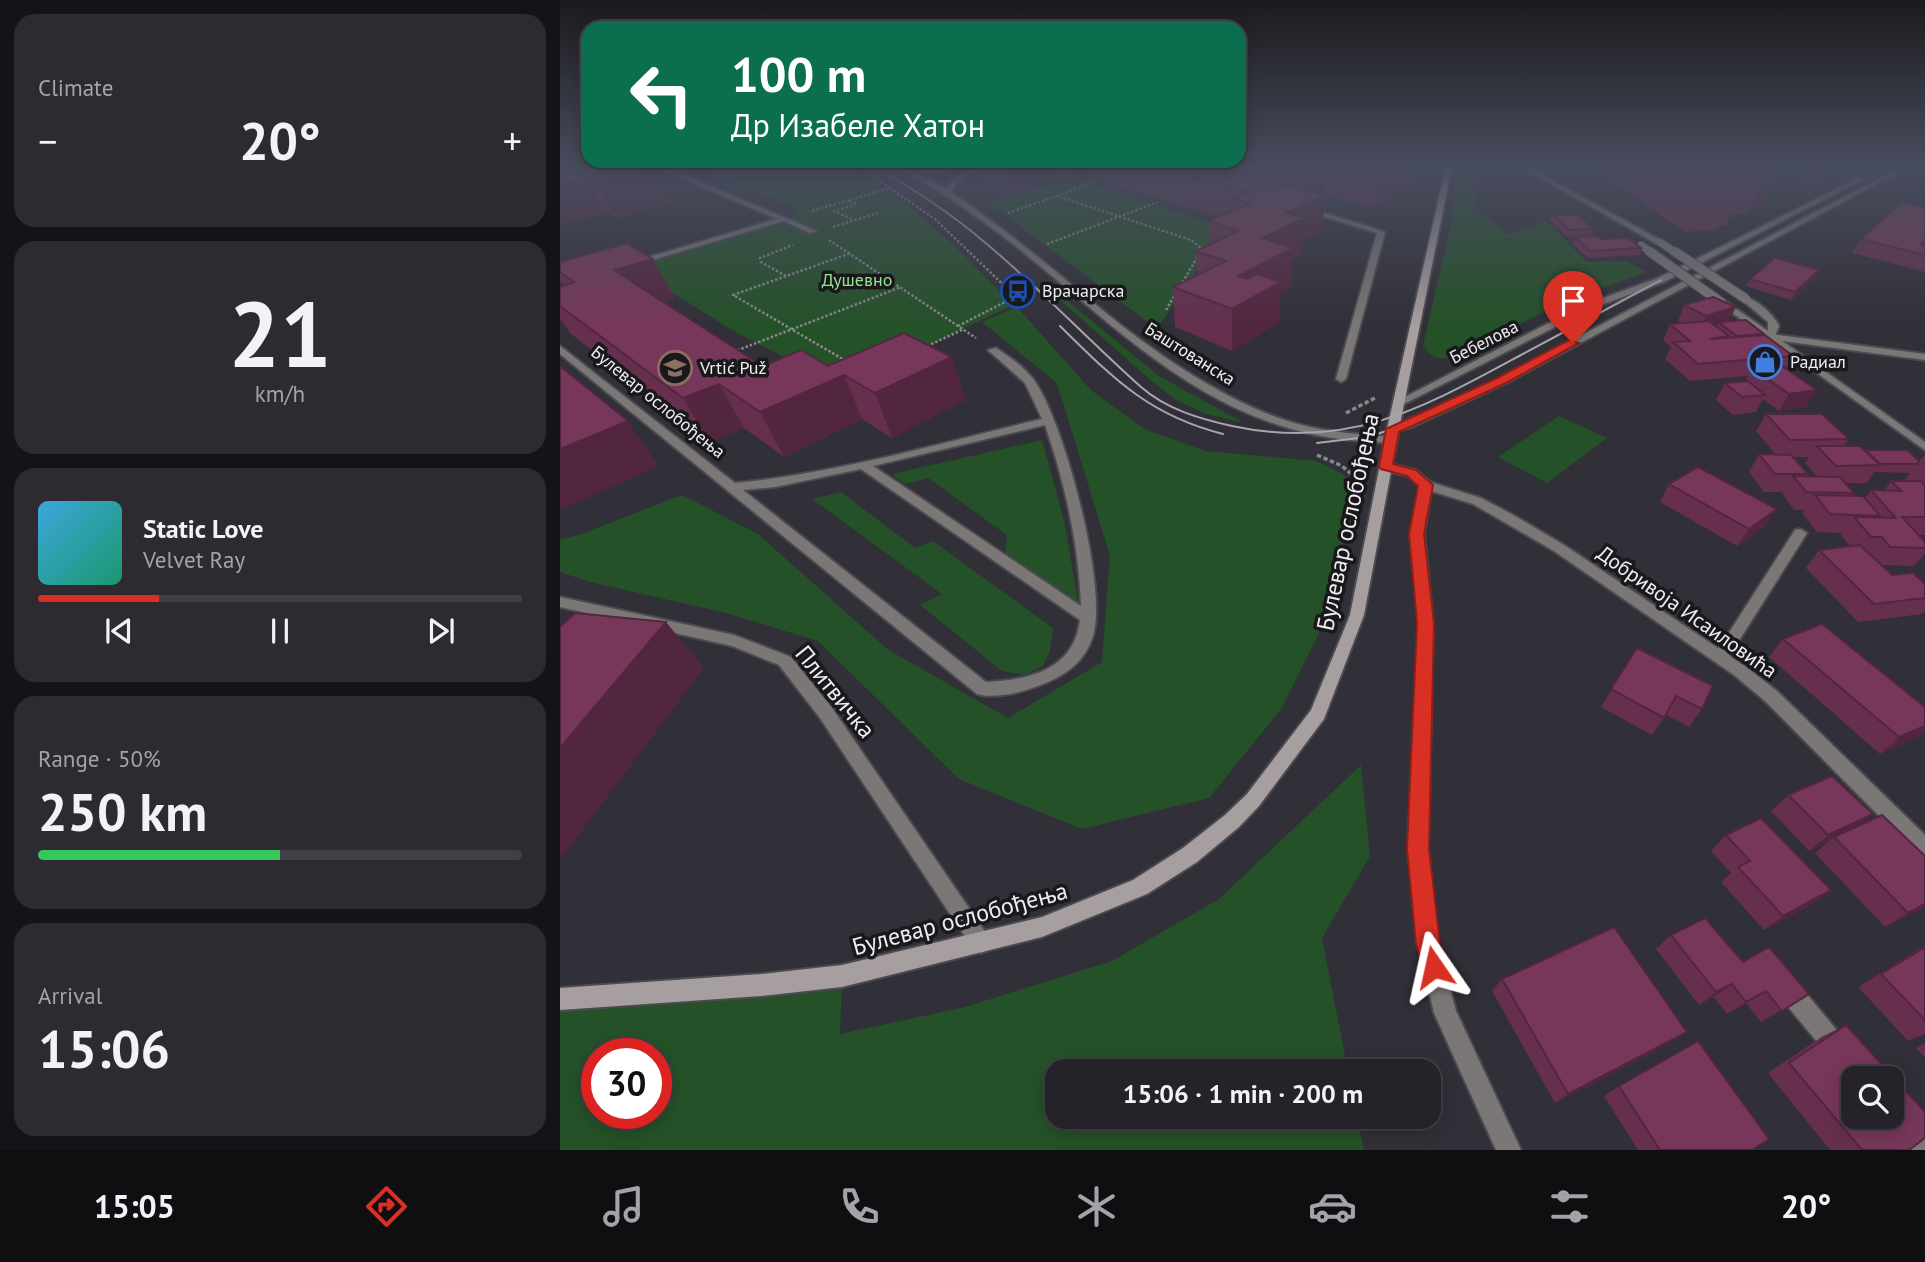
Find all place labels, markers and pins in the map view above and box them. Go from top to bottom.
pin [1543,271,1603,343]
bus stop icon: Врачарска [999,272,1037,310]
place label: Врачарска [1042,279,1124,302]
shop icon: Радиал [1746,343,1784,381]
school or university icon: Vrtić Puž [656,349,694,387]
place label: Радиал [1790,350,1846,373]
place label: Vrtić Puž [699,356,767,379]

